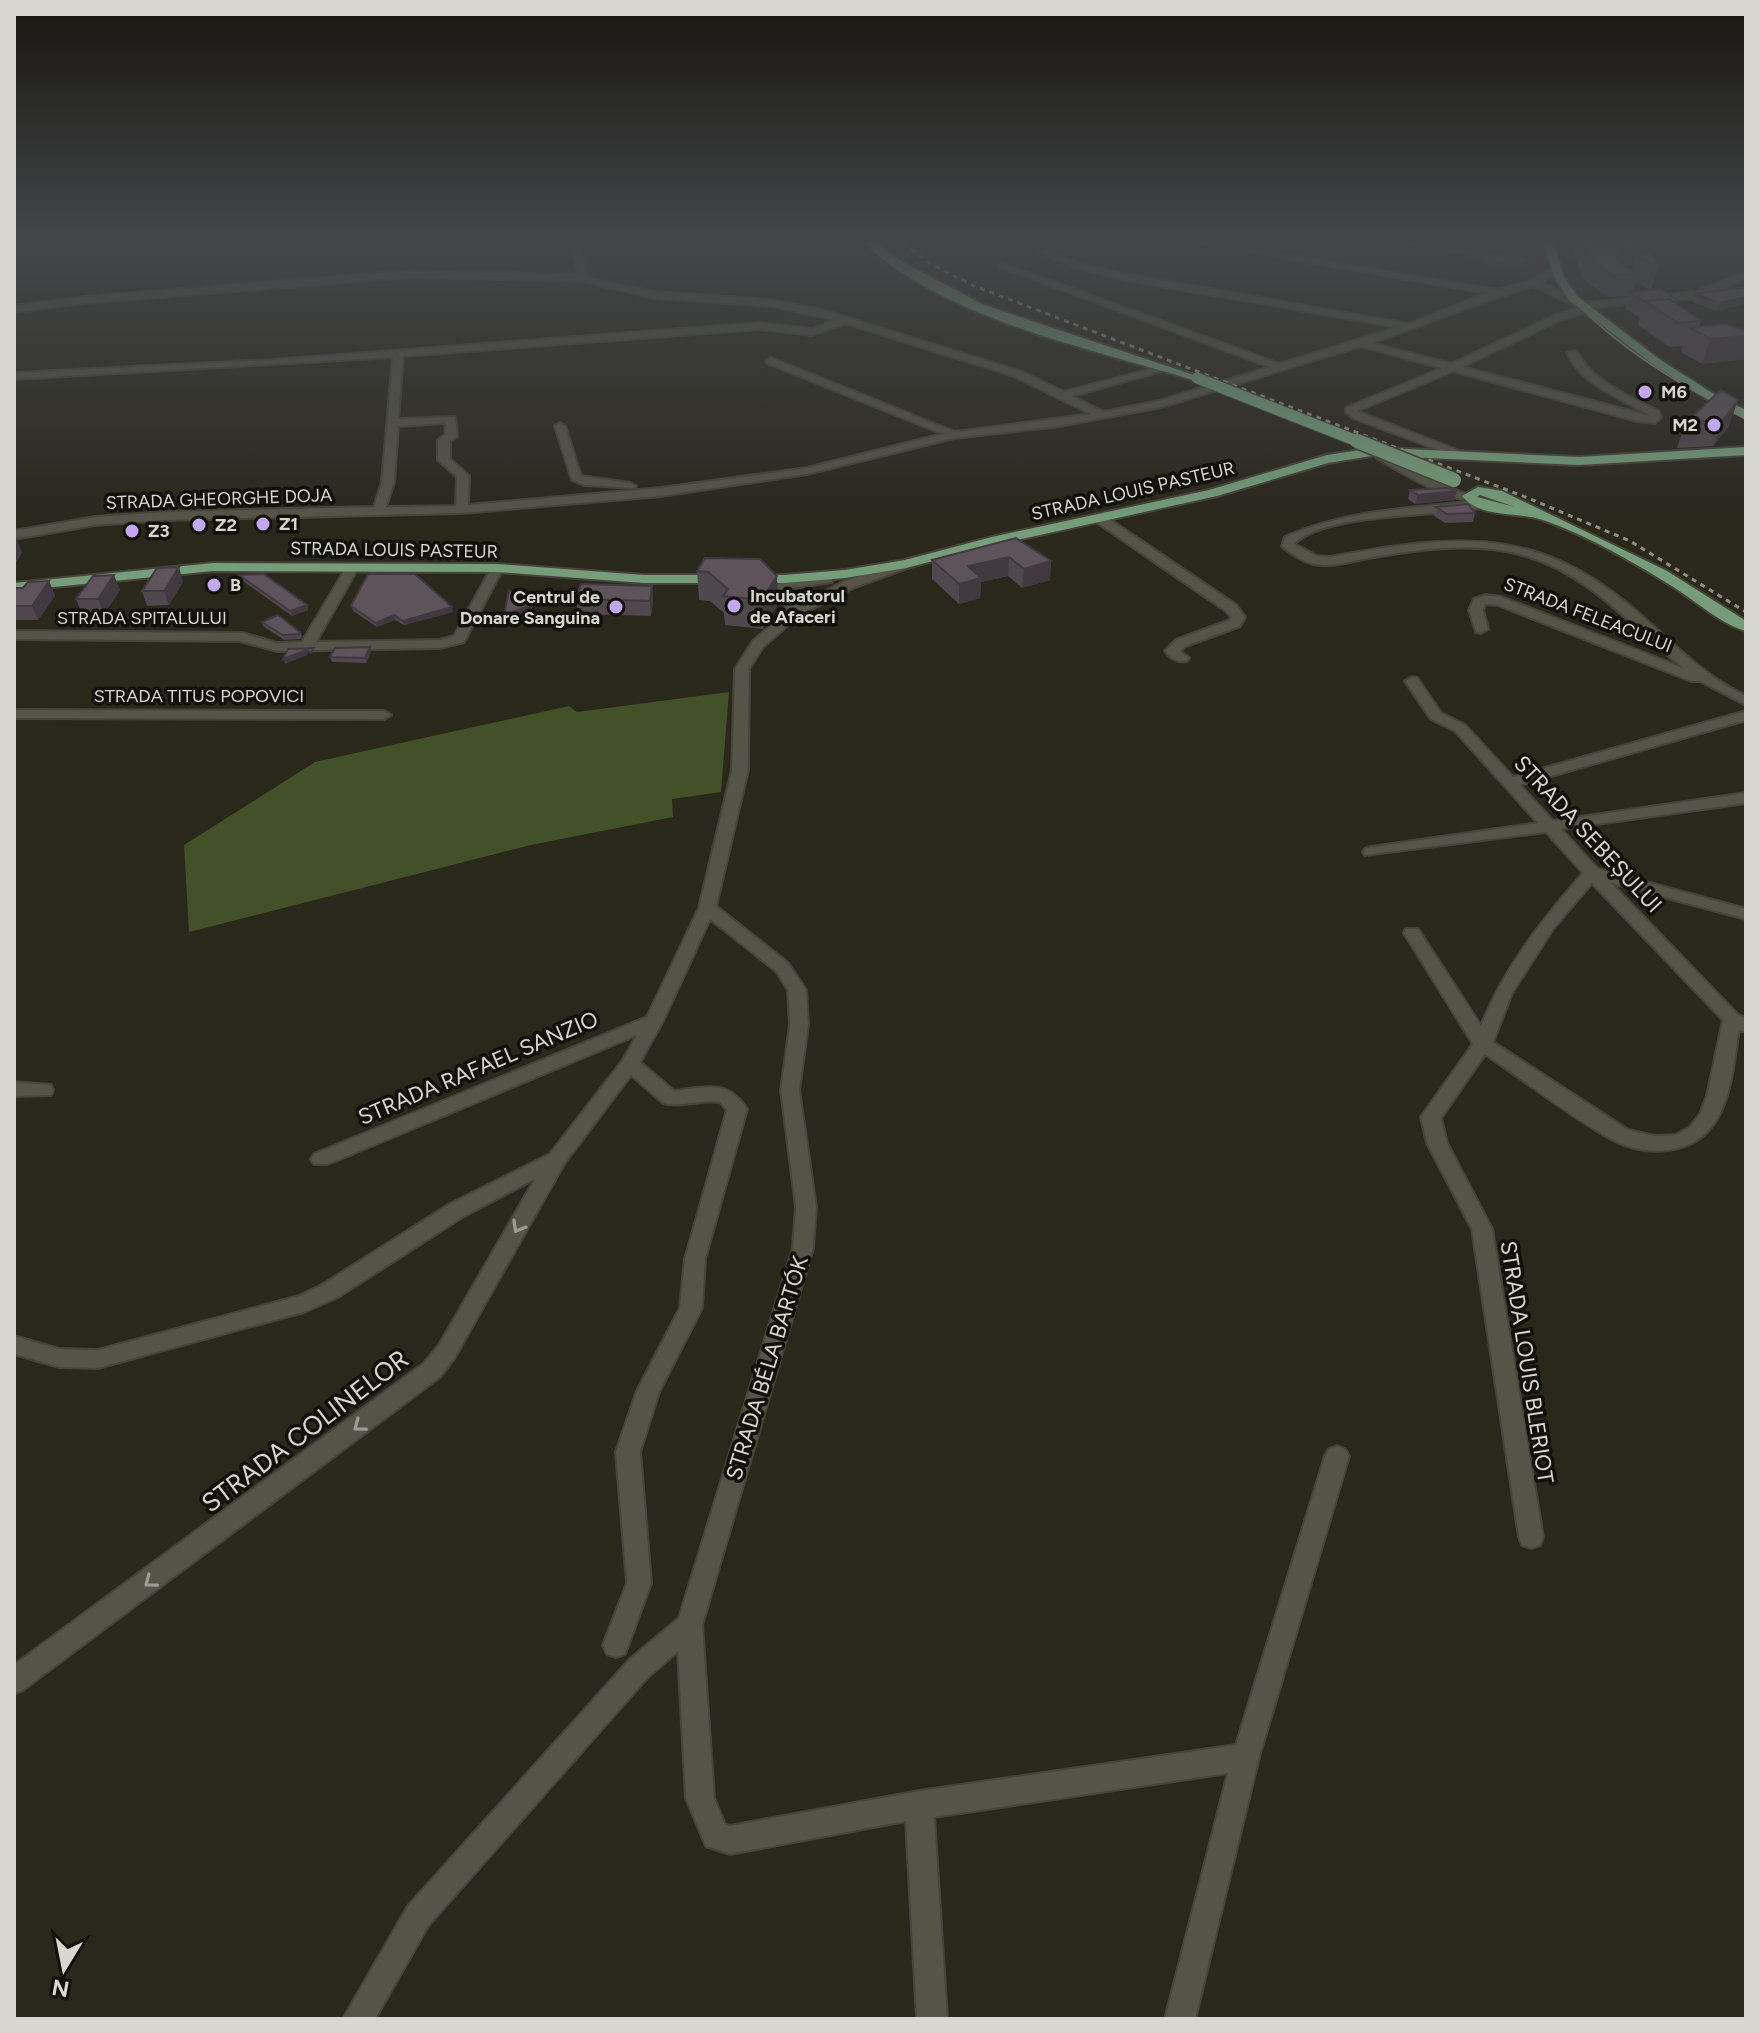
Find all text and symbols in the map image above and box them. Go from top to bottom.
place label: M6 [1661,381,1687,403]
marker: M6 [1636,383,1654,401]
place label: M2 [1672,414,1698,436]
marker: M2 [1705,416,1723,434]
street label: STRADA LOUIS PASTEUR [1029,457,1237,525]
street label: STRADA GHEORGHE DOJA [105,484,333,514]
place label: Z1 [279,513,298,535]
place label: Z2 [215,514,237,536]
marker: Z1 [254,515,272,533]
marker: Z2 [190,516,208,534]
place label: Z3 [148,520,169,542]
marker: Z3 [123,522,141,540]
street label: STRADA LOUIS PASTEUR [290,537,498,563]
street label: STRADA FELEACULUI [1501,573,1675,657]
place label: B [230,574,241,596]
marker: B [205,576,223,594]
place label: Incubatorul de Afaceri [750,585,845,628]
place label: Centrul de Donare Sanguina [460,586,600,629]
marker: Incubatorul de Afaceri [725,597,743,615]
marker: Centrul de Donare Sanguina [607,598,625,616]
street label: STRADA SPITALULUI [57,607,227,629]
street label: STRADA TITUS POPOVICI [94,685,304,707]
street label: STRADA SEBEȘULUI [1508,750,1668,918]
street label: STRADA RAFAEL SANZIO [354,1005,602,1131]
one-way arrow [512,1218,528,1232]
street label: STRADA LOUIS BLERIOT [1494,1239,1560,1485]
street label: STRADA BÉLA BARTÓK [720,1252,814,1483]
street label: STRADA COLINELOR [195,1343,415,1519]
one-way arrow [353,1417,368,1431]
one-way arrow [145,1572,159,1586]
north arrow [24,1929,104,2009]
text: N [50,1973,71,2003]

